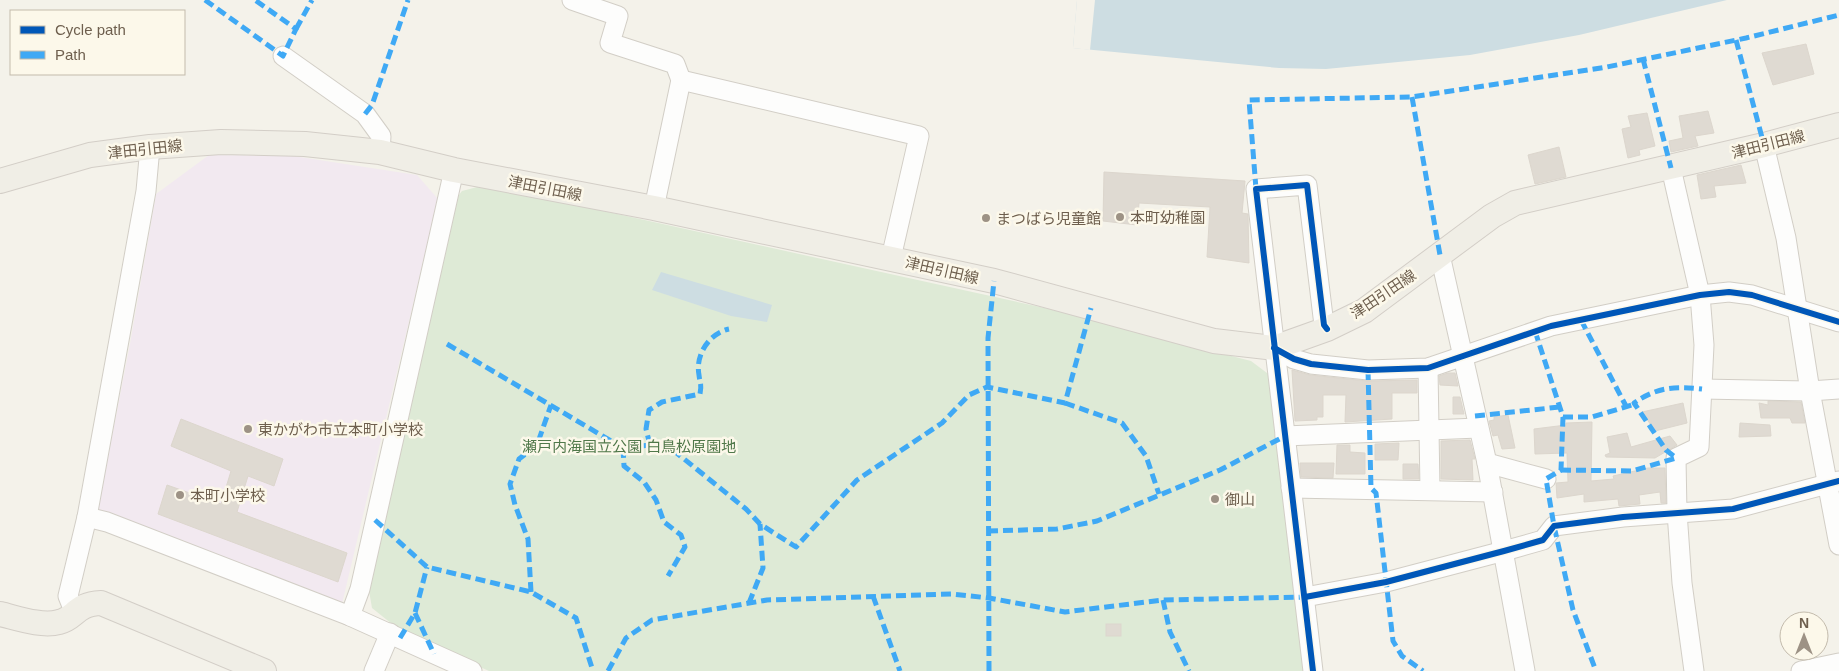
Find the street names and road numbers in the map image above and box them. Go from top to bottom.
street label: 津田引田線 [1730,127,1806,161]
street label: 津田引田線 [107,137,183,161]
street label: 津田引田線 [507,172,583,204]
street label: 津田引田線 [904,253,980,287]
street label: 津田引田線 [1347,266,1419,322]

